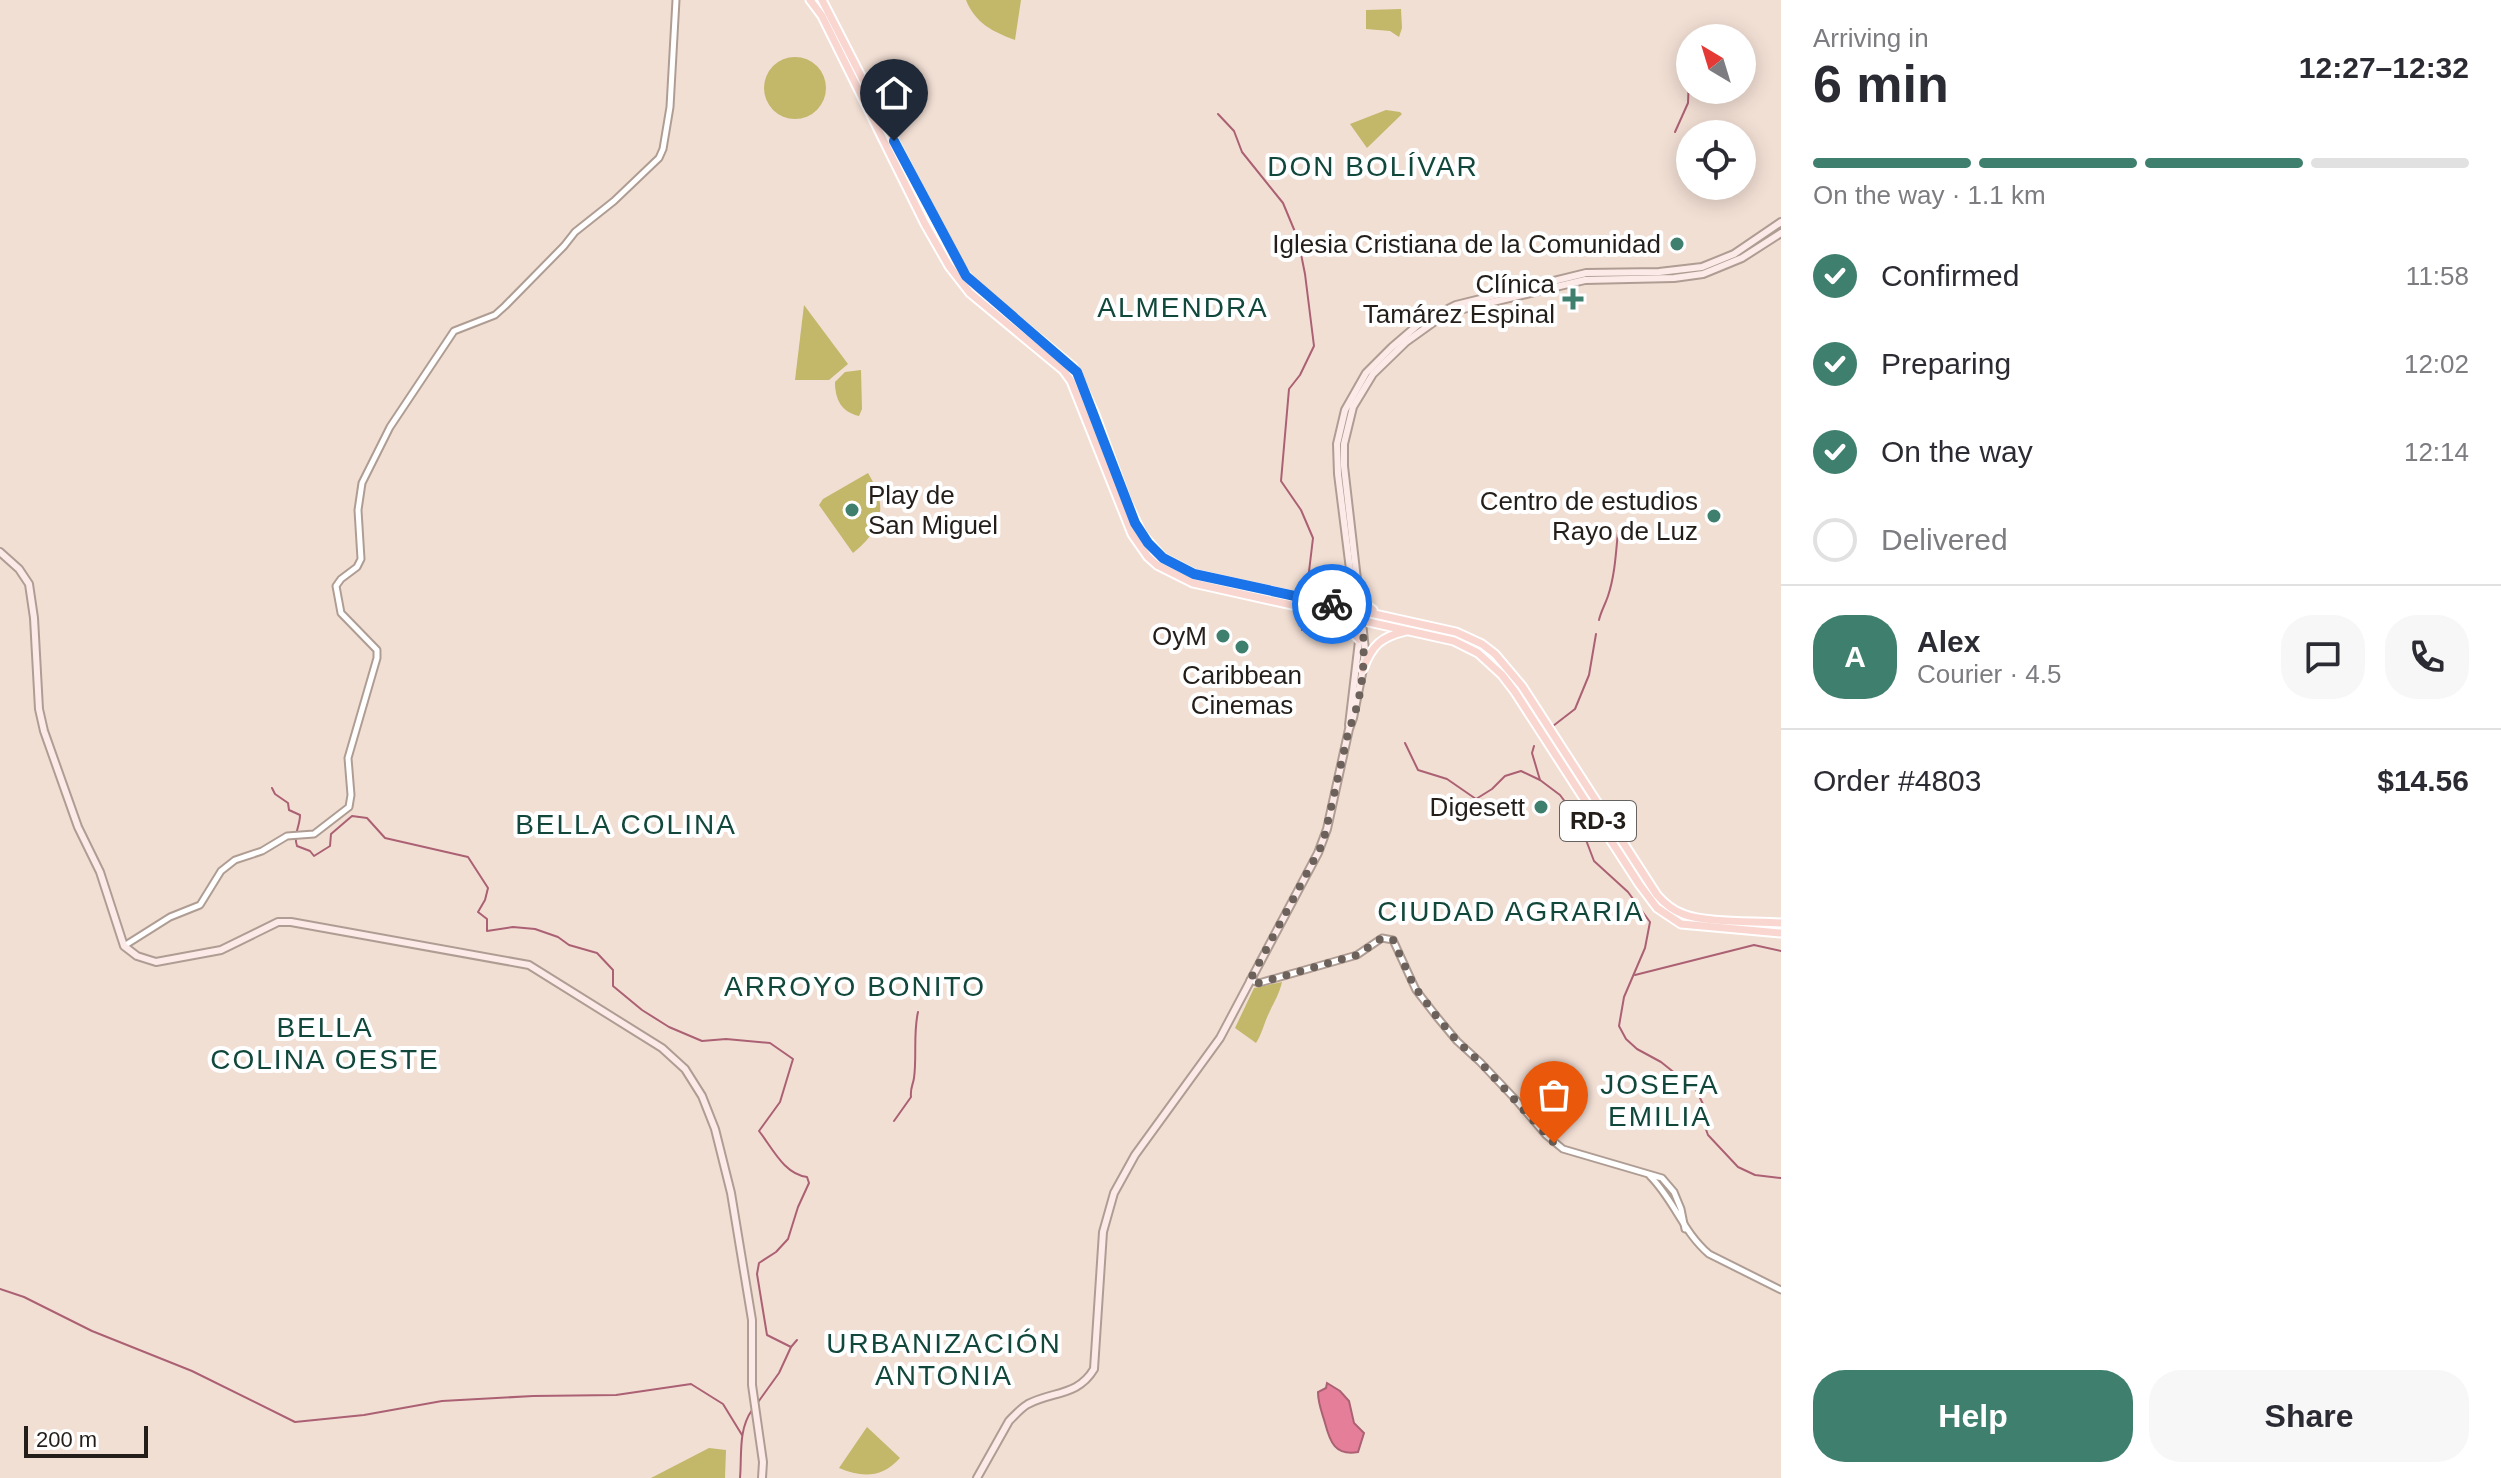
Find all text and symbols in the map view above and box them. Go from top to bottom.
text: Arriving in [1813,23,1929,53]
north arrow [1676,24,1756,104]
map controls [1676,24,1756,200]
text: 12:27–12:32 [2299,51,2469,84]
text: 6 min [1813,55,1949,113]
pin [860,59,928,141]
icon: home [872,71,916,115]
button: locate [1676,120,1756,200]
district label: DON BOLÍVAR [1267,151,1479,182]
text: On the way · 1.1 km [1813,180,2046,210]
place label: Iglesia Cristiana de la Comunidad [1272,229,1661,259]
marker: Iglesia Cristiana de la Comunidad [1668,235,1686,253]
icon: check [1813,254,1857,298]
text: Confirmed [1881,259,2019,292]
text: 11:58 [2406,261,2469,291]
place label: Clínica Tamárez Espinal [1363,269,1556,329]
marker: Clínica Tamárez Espinal [1562,288,1584,310]
district label: ALMENDRA [1097,292,1269,323]
icon: check [1813,342,1857,386]
text: Preparing [1881,347,2011,380]
text: 12:02 [2404,349,2469,379]
icon: check [1813,430,1857,474]
text: On the way [1881,435,2033,468]
text: 12:14 [2404,437,2469,467]
place label: Play de San Miguel [868,480,998,540]
place label: Centro de estudios Rayo de Luz [1480,486,1698,546]
marker: Play de San Miguel [843,501,861,519]
marker: Centro de estudios Rayo de Luz [1705,507,1723,525]
text: Delivered [1881,523,2008,556]
courier [1292,564,1372,644]
icon: bike [1310,582,1354,626]
button: chat [2281,615,2365,699]
button: phone [2385,615,2469,699]
place label: OyM [1152,621,1207,651]
text: Alex [1917,625,1980,658]
marker: OyM [1214,627,1232,645]
marker: Caribbean Cinemas [1233,638,1251,656]
text: A [1844,640,1866,673]
text: Courier · 4.5 [1917,659,2062,689]
place label: Caribbean Cinemas [1182,660,1302,720]
text: Order #4803 [1813,764,1981,797]
text: $14.56 [2377,764,2469,797]
place label: Digesett [1430,792,1526,822]
marker: Digesett [1532,798,1550,816]
road number: RD-3 [1560,801,1636,841]
district label: BELLA COLINA [515,809,737,840]
district label: CIUDAD AGRARIA [1377,896,1645,927]
district label: ARROYO BONITO [724,971,986,1002]
district label: BELLA COLINA OESTE [210,1012,440,1075]
pin [1520,1061,1588,1143]
district label: JOSEFA EMILIA [1600,1069,1720,1132]
icon: bag [1532,1073,1576,1117]
district label: URBANIZACIÓN ANTONIA [826,1328,1062,1391]
button: Help [1813,1370,2133,1462]
button: Share [2149,1370,2469,1462]
scale bar [24,1422,148,1458]
text: 200 m [36,1427,97,1452]

